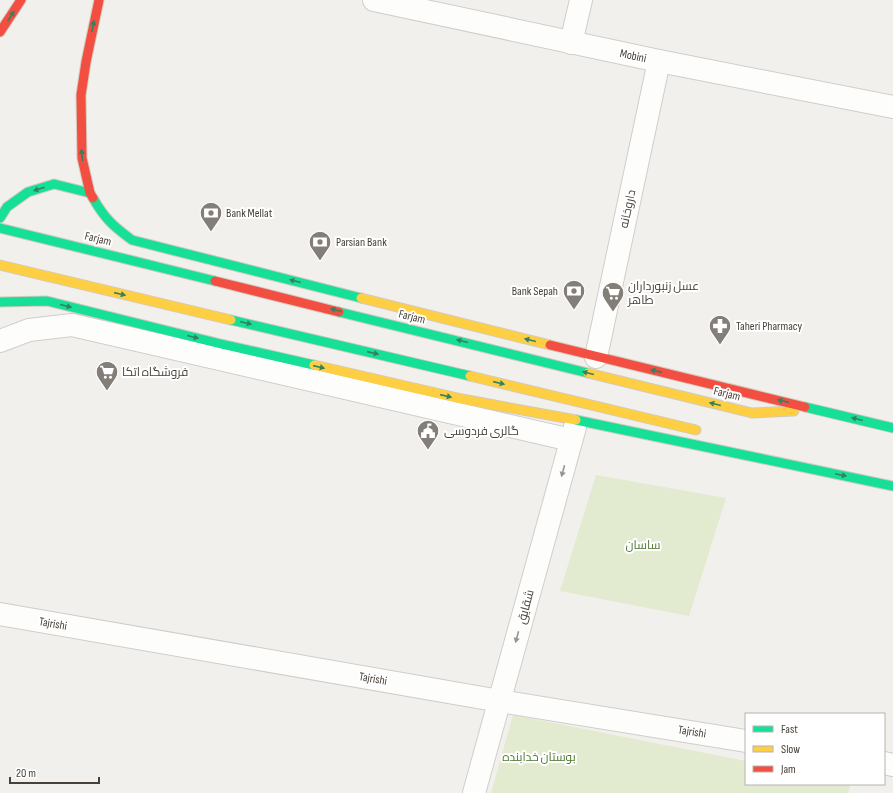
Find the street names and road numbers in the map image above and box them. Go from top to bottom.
street label: Mobini [618,46,648,66]
street label: داروخانه [617,188,639,230]
street label: Farjam [83,228,113,250]
street label: Farjam [397,306,427,328]
street label: Farjam [712,383,742,405]
street label: شقایق [514,588,538,626]
street label: Tajrishi [38,614,68,634]
street label: Tajrishi [358,669,388,689]
street label: Tajrishi [677,722,707,742]

